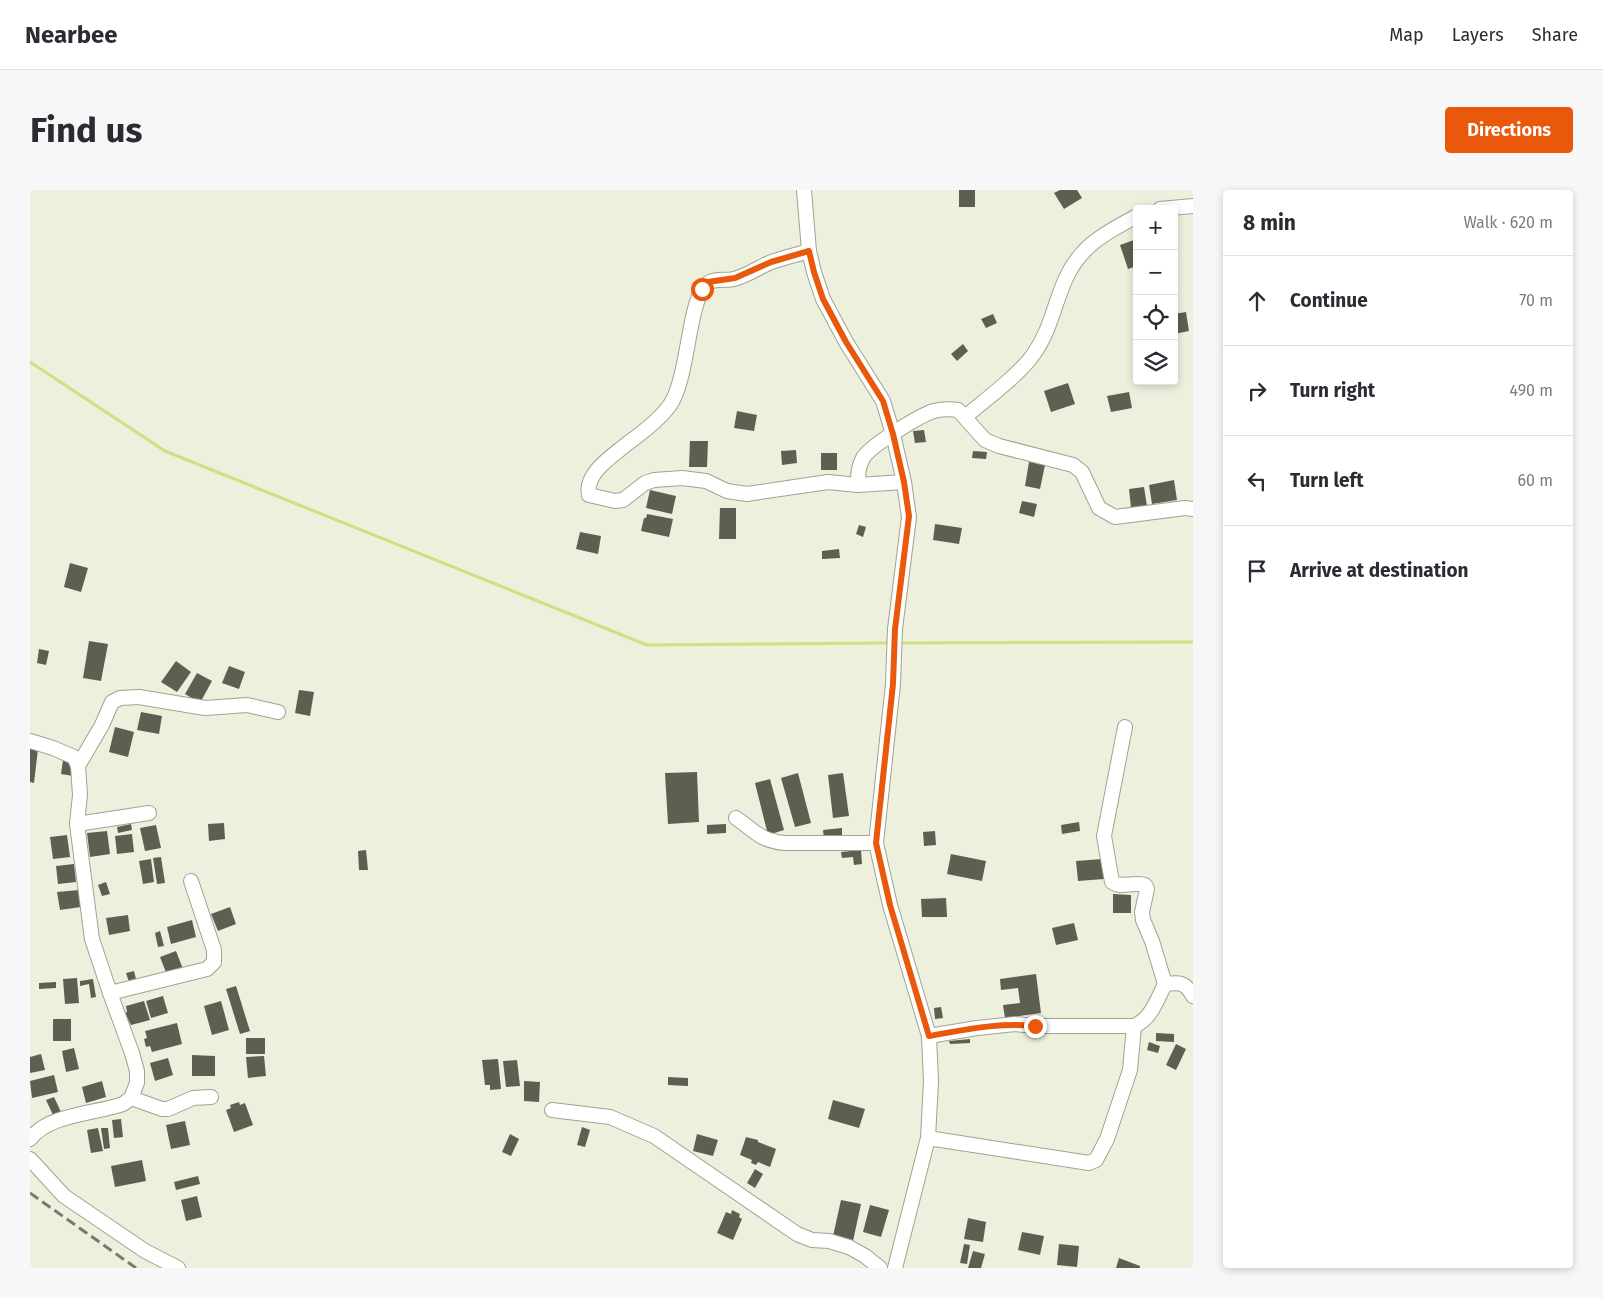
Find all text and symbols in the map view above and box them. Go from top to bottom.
text: Nearbee [25,21,118,49]
text: Map [1389,24,1424,46]
text: Layers [1452,24,1504,46]
text: Share [1532,24,1578,46]
button: Directions [1445,107,1573,153]
text: Find us [30,109,142,151]
map controls [1133,205,1178,385]
button: + [1133,205,1178,250]
text: 8 min [1243,210,1296,236]
text: Walk · 620 m [1463,213,1553,232]
button: − [1133,250,1178,295]
route start [691,278,714,301]
icon: ahead [1243,287,1271,315]
text: Continue [1290,289,1368,312]
text: 70 m [1519,291,1553,310]
button: locate [1133,295,1178,340]
button: layers [1133,340,1178,385]
icon: right [1243,377,1271,405]
text: Turn right [1290,379,1375,402]
text: 490 m [1510,381,1553,400]
icon: left [1243,467,1271,495]
text: Turn left [1290,469,1364,492]
text: 60 m [1518,471,1553,490]
icon: arrive [1243,557,1271,585]
text: Arrive at destination [1290,559,1469,582]
route end [1024,1015,1047,1038]

